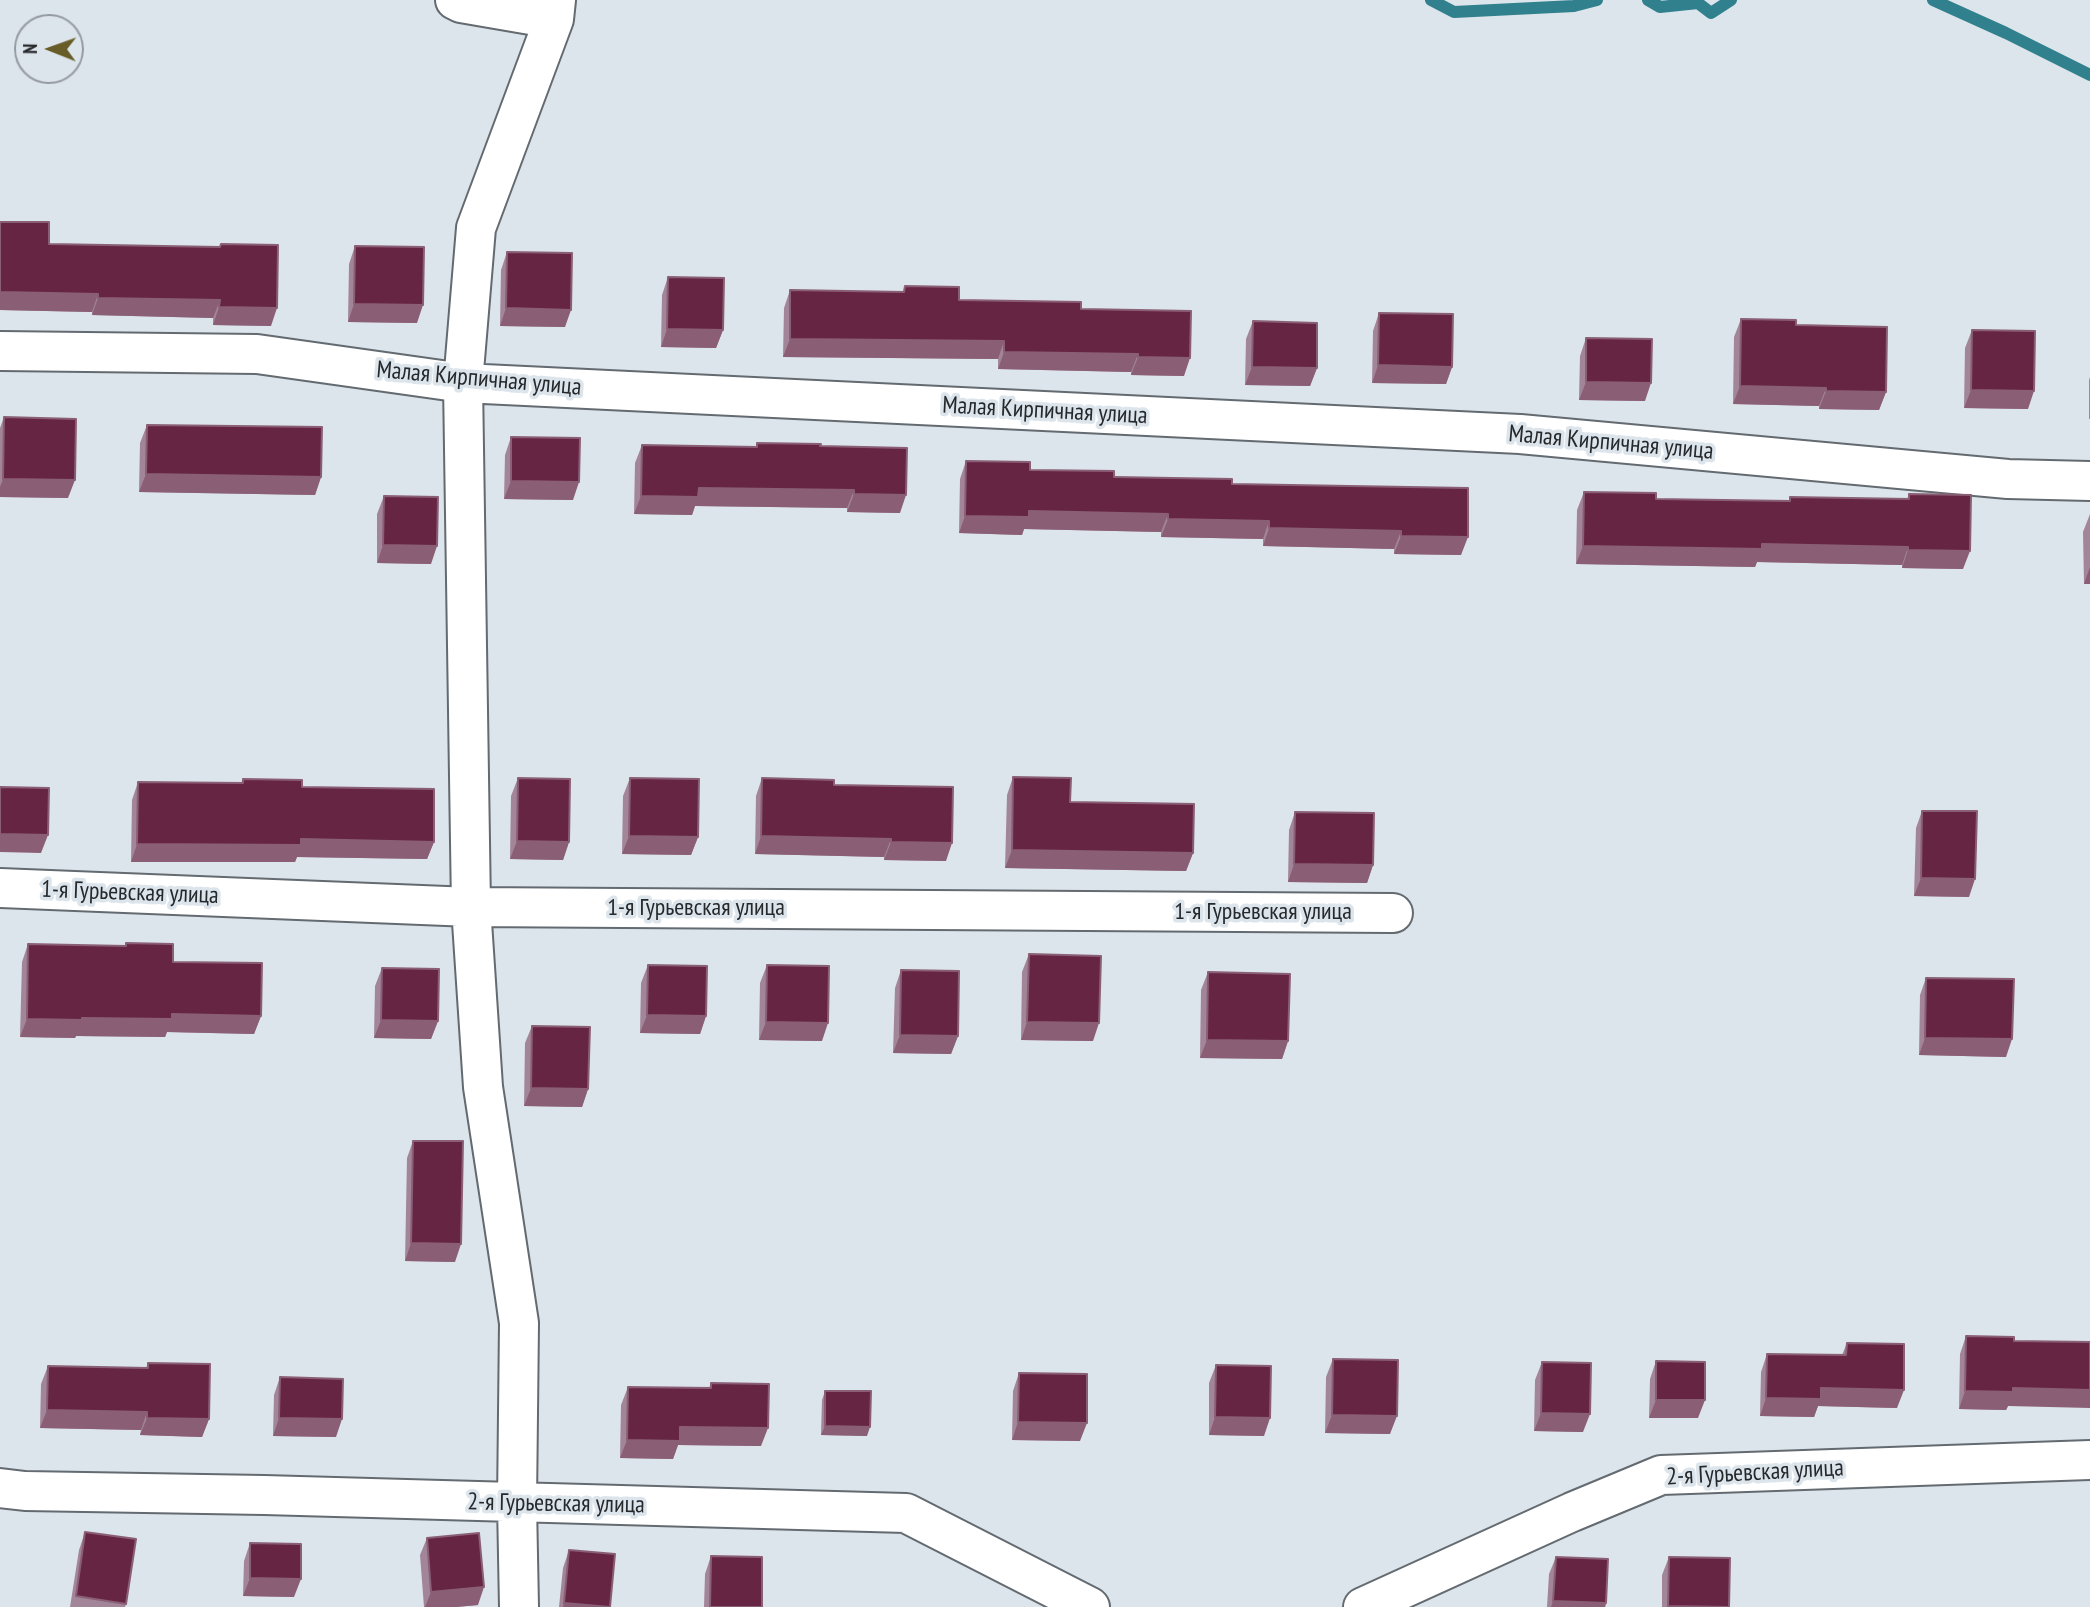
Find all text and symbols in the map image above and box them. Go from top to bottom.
north arrow [14,14,84,84]
text: N [18,43,42,54]
street label: Малая Кирпичная улица [375,356,583,402]
street label: Малая Кирпичная улица [942,391,1148,431]
street label: Малая Кирпичная улица [1507,420,1715,466]
street label: 1-я Гурьевская улица [41,876,219,910]
street label: 1-я Гурьевская улица [607,894,785,922]
street label: 1-я Гурьевская улица [1174,898,1352,926]
street label: 2-я Гурьевская улица [1666,1454,1844,1492]
street label: 2-я Гурьевская улица [467,1488,645,1520]

